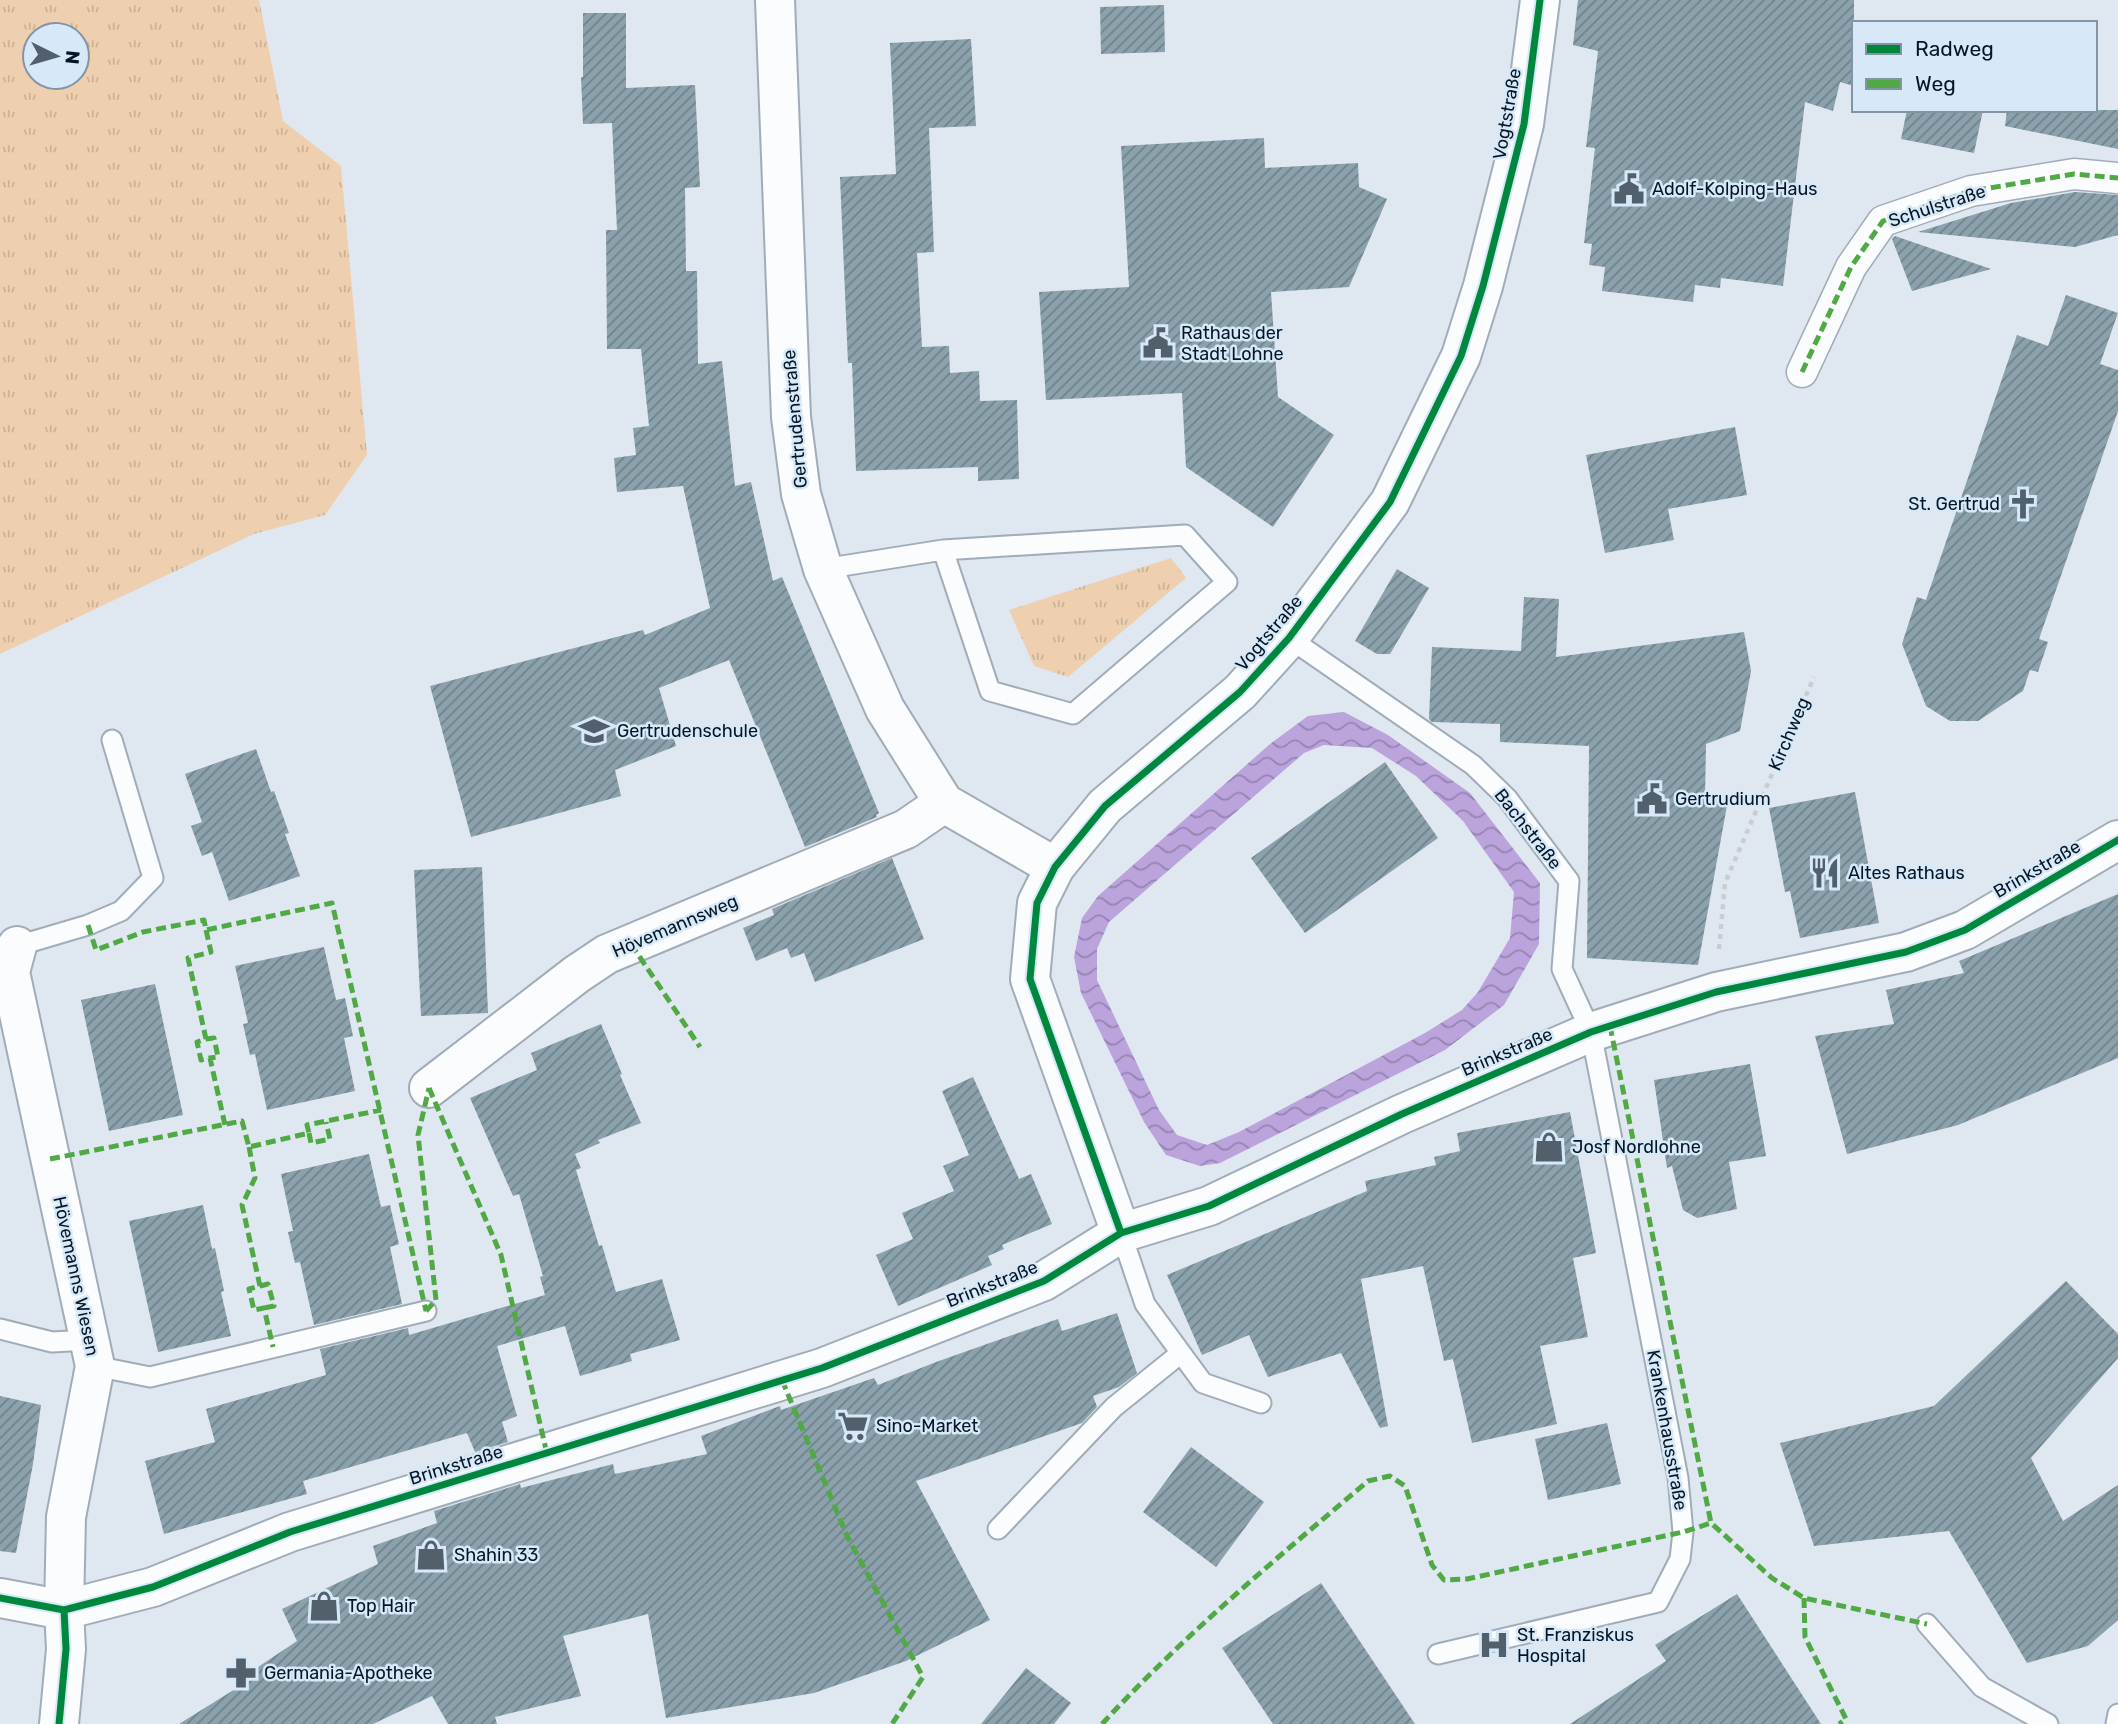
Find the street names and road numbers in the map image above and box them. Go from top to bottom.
street label: Vogtstraße [1488,67,1526,161]
street label: Schulstraße [1886,180,1988,232]
street label: Gertrudenstraße [778,349,812,489]
street label: Vogtstraße [1231,590,1307,676]
street label: Kirchweg [1764,694,1814,774]
street label: Bachstraße [1490,784,1566,874]
street label: Brinkstraße [1990,835,2084,903]
street label: Hövemannsweg [609,890,741,962]
street label: Brinkstraße [1458,1023,1556,1081]
street label: Hövemanns Wiesen [48,1194,104,1358]
street label: Brinkstraße [943,1256,1041,1312]
street label: Krankenhausstraße [1642,1348,1692,1512]
street label: Brinkstraße [407,1440,505,1490]

